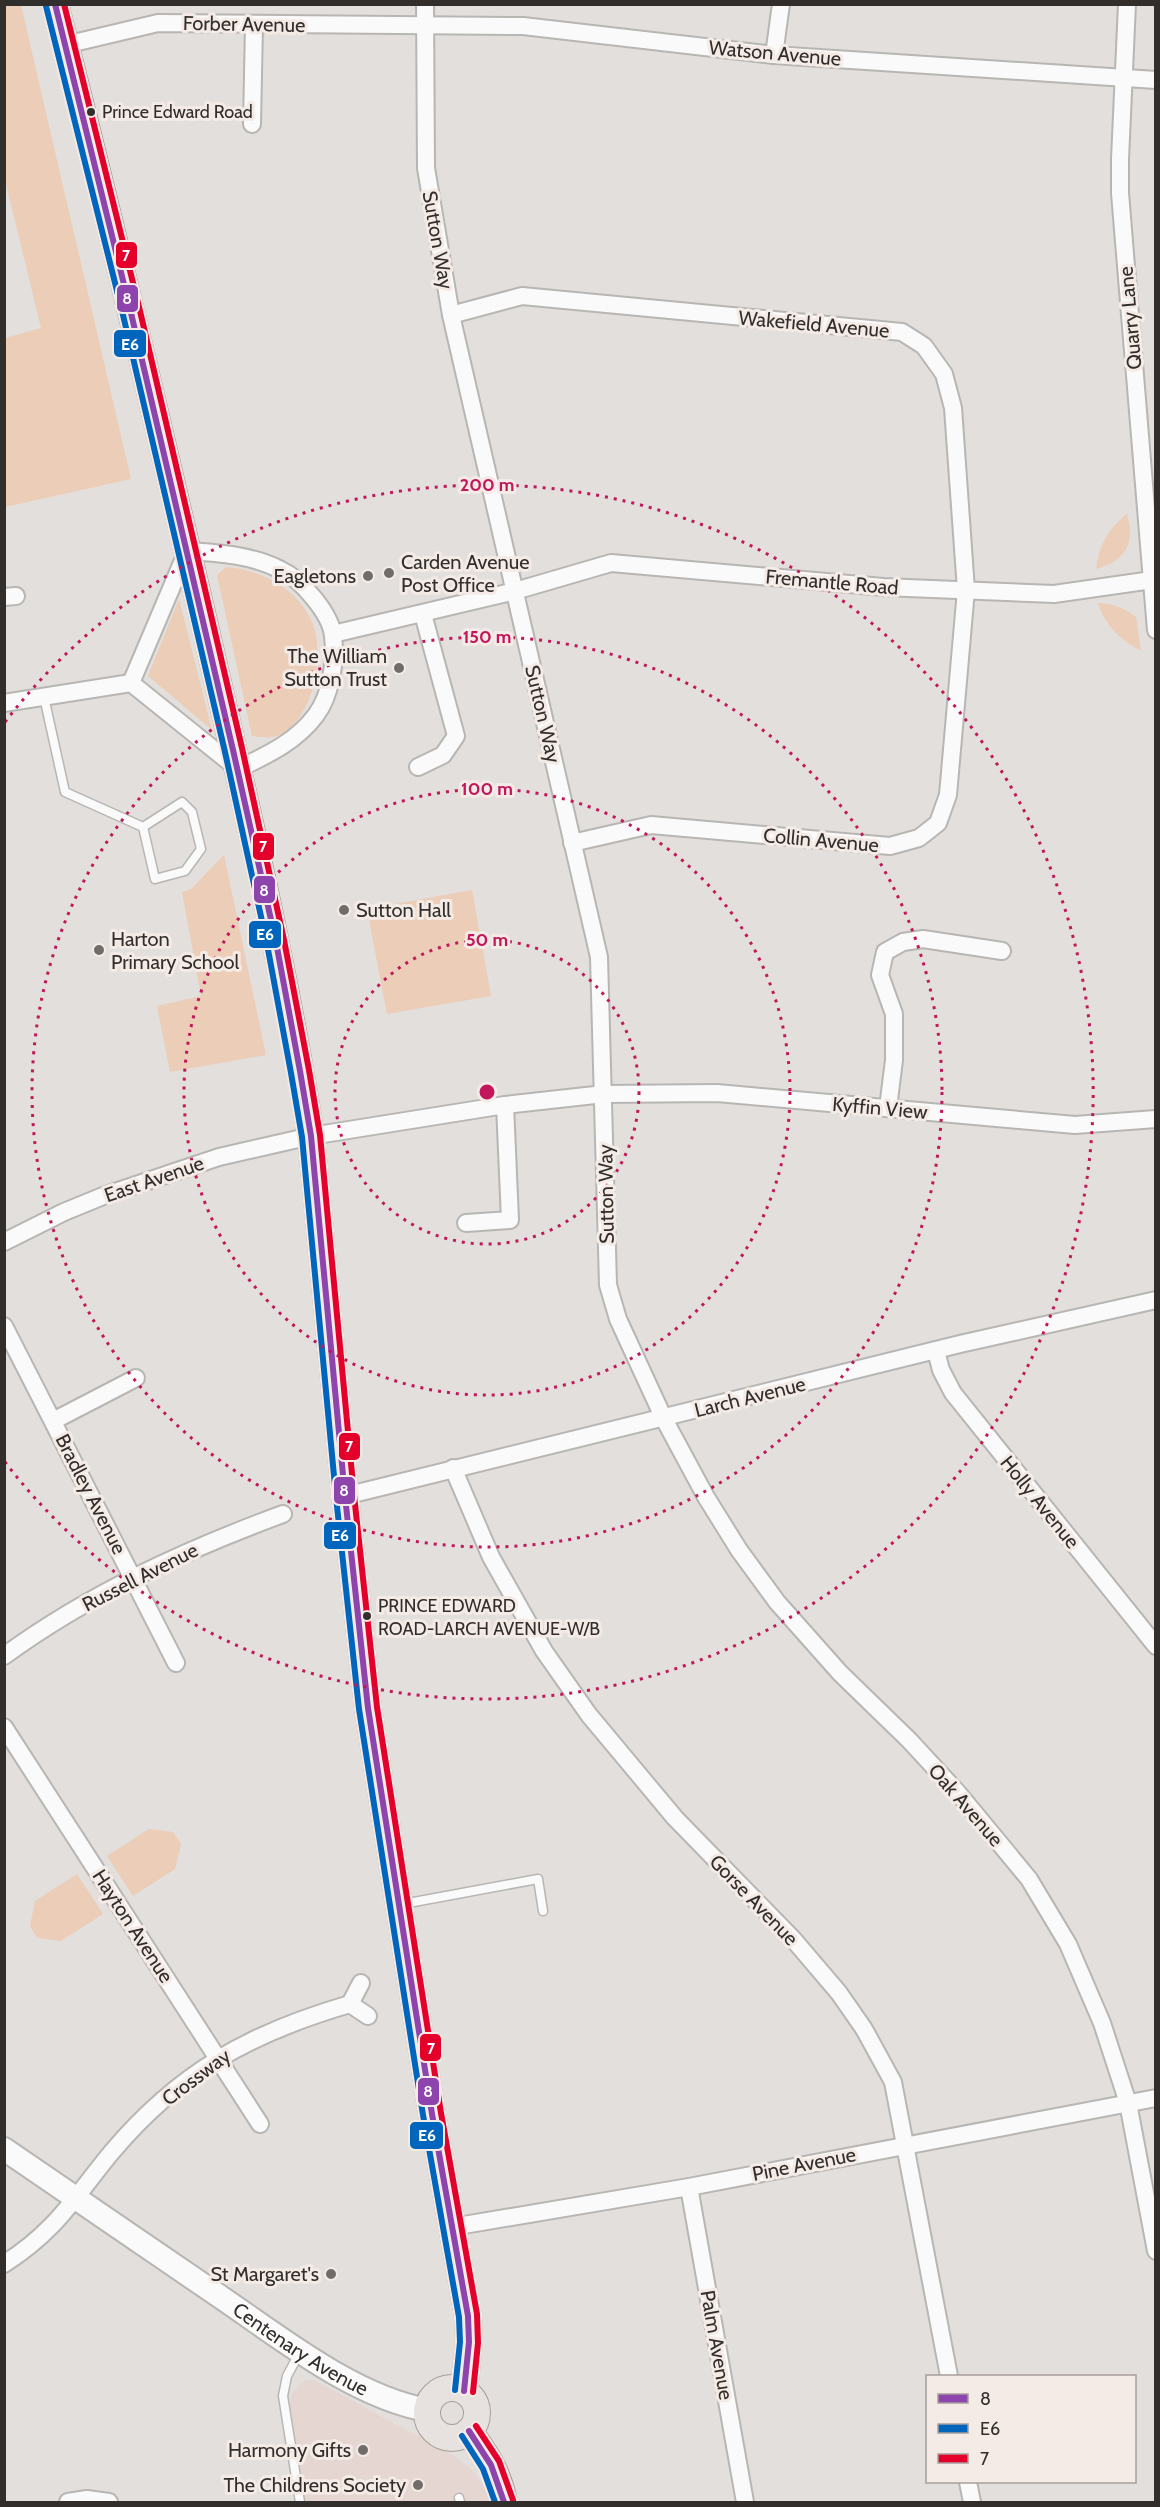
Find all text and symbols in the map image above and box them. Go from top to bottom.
street label: Forber Avenue [183,11,305,37]
street label: Watson Avenue [708,35,842,71]
place label: Prince Edward Road [102,101,253,123]
marker: Prince Edward Road [85,106,97,118]
street label: Sutton Way [418,189,458,291]
line badge: 7 [115,241,138,269]
text: 7 [122,246,131,265]
street label: Quarry Lane [1114,265,1146,371]
line badge: 8 [116,284,139,313]
text: 8 [122,289,132,308]
street label: Wakefield Avenue [738,305,890,343]
line badge: E6 [113,329,147,358]
text: E6 [121,335,139,354]
text: 200 m [460,474,514,496]
place label: Carden Avenue Post Office [401,550,529,597]
place label: Eagletons [273,564,356,588]
street label: Fremantle Road [764,564,900,600]
marker: Carden Avenue Post Office [382,566,396,580]
marker: Eagletons [361,569,375,583]
text: 150 m [463,626,511,648]
place label: The William Sutton Trust [284,644,387,691]
marker: The William Sutton Trust [392,661,406,675]
street label: Sutton Way [520,663,566,765]
text: 100 m [461,778,513,800]
street label: Collin Avenue [762,823,880,857]
line badge: 7 [252,832,275,861]
text: 7 [259,837,268,856]
line badge: 8 [253,875,276,904]
text: 8 [259,881,269,900]
place label: Sutton Hall [356,898,451,922]
marker: Sutton Hall [337,903,351,917]
line badge: E6 [248,920,282,949]
text: E6 [256,925,274,944]
place label: Harton Primary School [111,927,239,974]
text: 50 m [466,929,508,951]
marker: Harton Primary School [92,943,106,957]
centre of rings [477,1082,497,1102]
street label: Kyffin View [831,1092,929,1124]
street label: Sutton Way [593,1144,619,1244]
street label: East Avenue [101,1151,207,1207]
street label: Larch Avenue [692,1372,808,1422]
street label: Bradley Avenue [50,1430,132,1558]
line badge: 7 [338,1432,361,1461]
text: 7 [345,1437,354,1456]
street label: Holly Avenue [995,1451,1085,1553]
line badge: 8 [333,1476,356,1505]
text: 8 [339,1481,349,1500]
line badge: E6 [323,1521,357,1550]
text: E6 [331,1526,349,1545]
street label: Russell Avenue [78,1538,202,1616]
place label: PRINCE EDWARD ROAD-LARCH AVENUE-W/B [378,1595,600,1640]
marker: PRINCE EDWARD ROAD-LARCH AVENUE-W/B [361,1610,373,1622]
street label: Oak Avenue [924,1759,1008,1851]
street label: Gorse Avenue [705,1850,803,1950]
street label: Hayton Avenue [88,1865,178,1987]
line badge: 7 [419,2033,442,2062]
text: 7 [427,2039,436,2058]
street label: Crossway [157,2043,235,2111]
line badge: 8 [417,2077,440,2106]
text: 8 [423,2082,433,2101]
line badge: E6 [409,2121,444,2150]
text: E6 [418,2126,436,2145]
street label: Pine Avenue [750,2142,858,2186]
place label: St Margaret's [210,2262,319,2286]
marker: St Margaret's [324,2267,338,2281]
street label: Palm Avenue [696,2288,738,2402]
street label: Centenary Avenue [228,2297,372,2401]
legend [926,2375,1136,2483]
text: 8 [980,2388,991,2410]
text: E6 [980,2418,1000,2440]
place label: Harmony Gifts [228,2438,351,2462]
marker: Harmony Gifts [356,2443,370,2457]
text: 7 [980,2448,989,2470]
place label: The Childrens Society [223,2473,406,2497]
marker: The Childrens Society [411,2478,425,2492]

